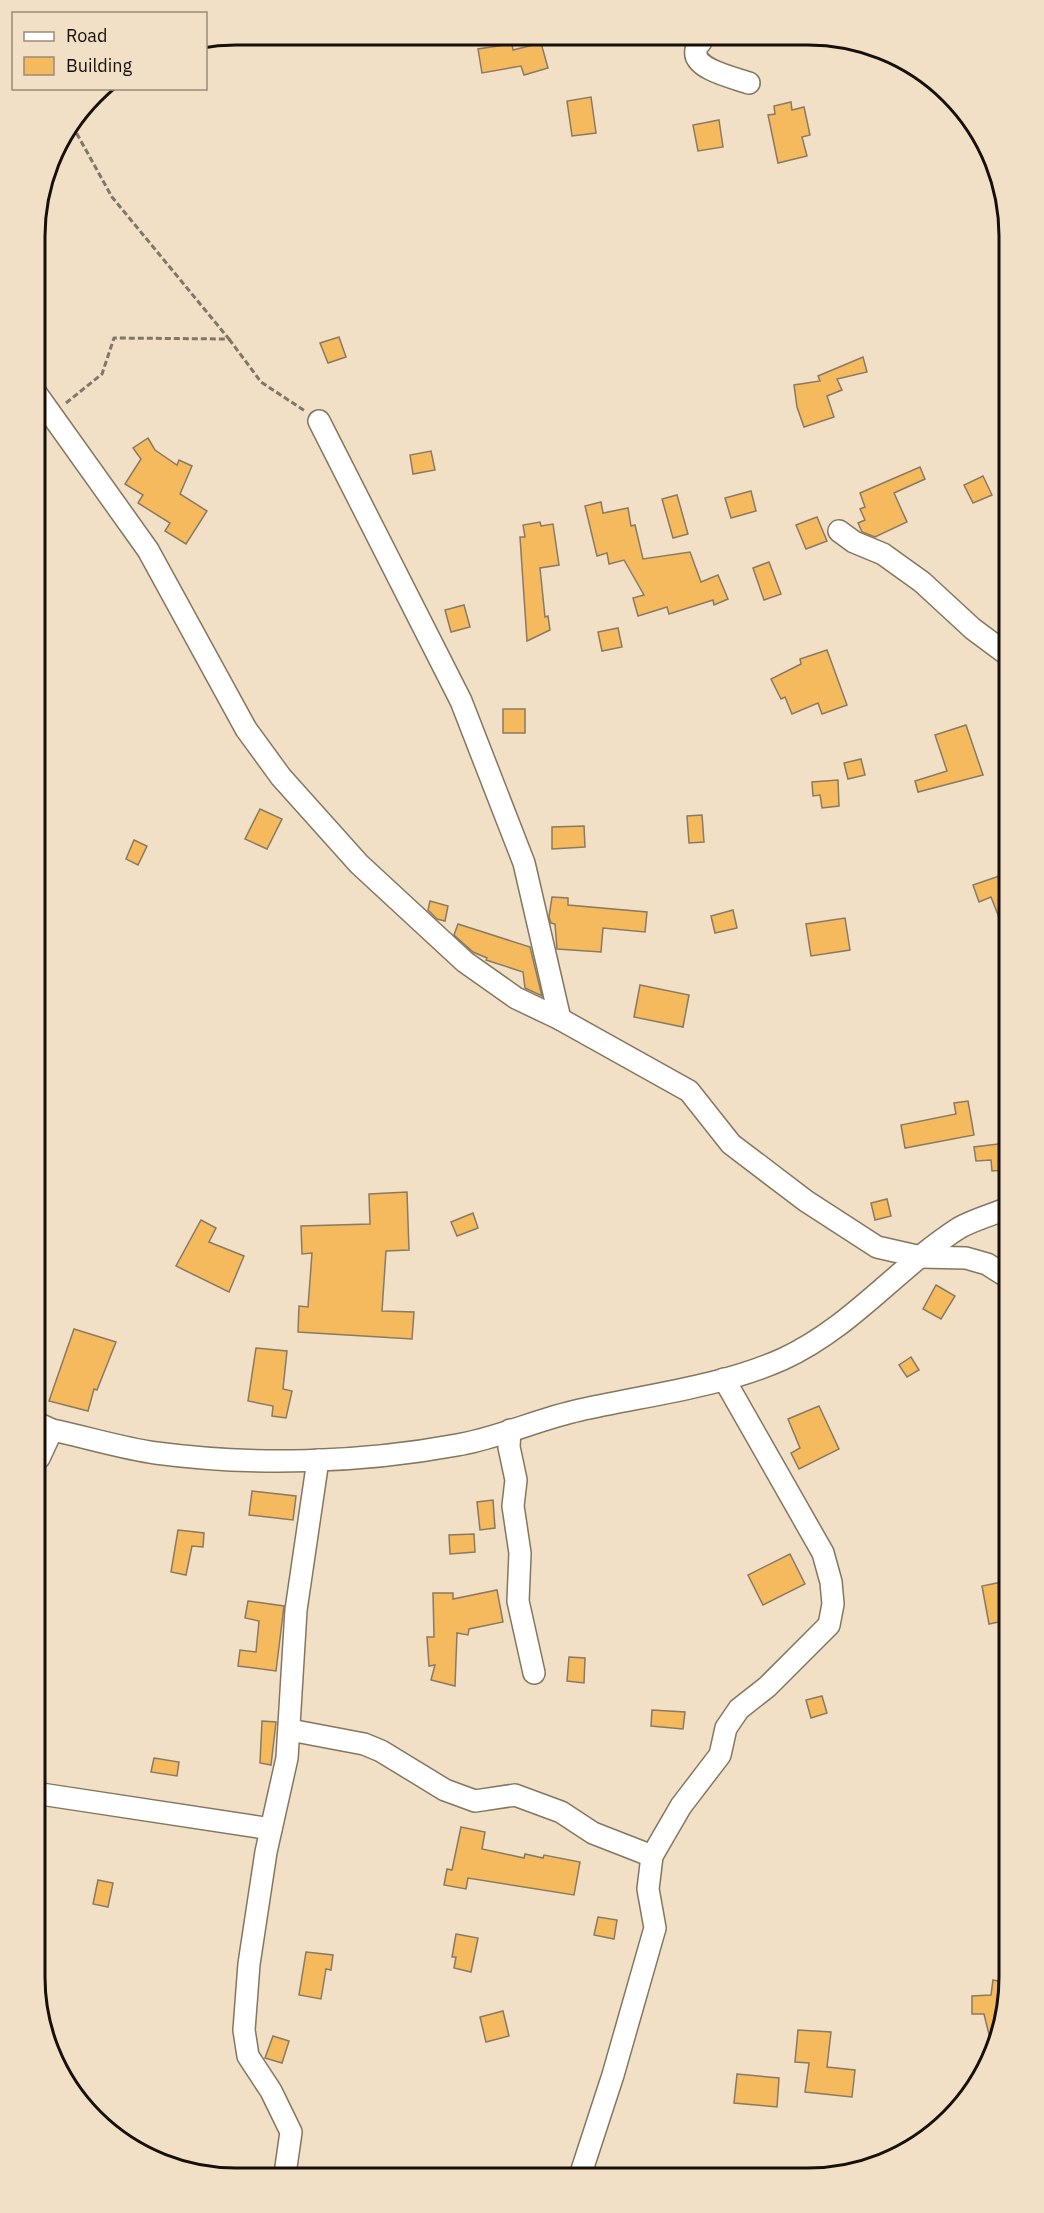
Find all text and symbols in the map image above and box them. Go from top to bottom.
legend [12,12,207,90]
text: Road [66,24,107,47]
text: Building [66,54,133,77]

